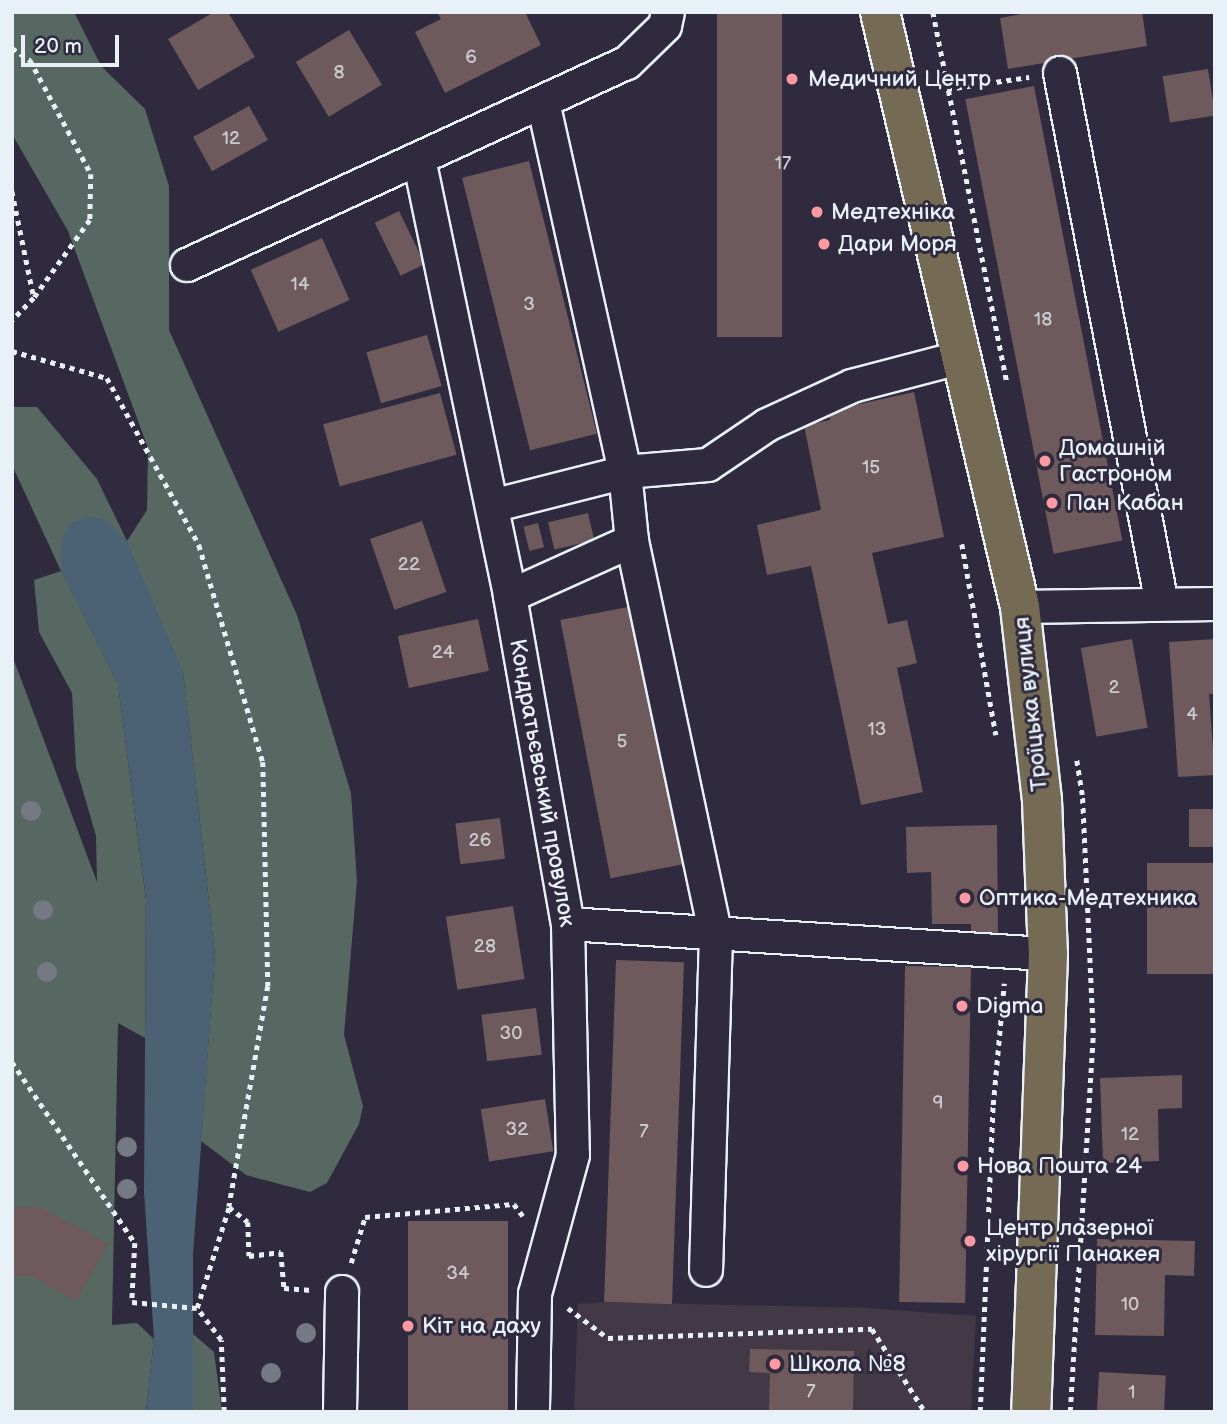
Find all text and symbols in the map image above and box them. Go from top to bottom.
scale bar [24,21,122,65]
text: 20 m [34,34,82,59]
house number: 6 [465,47,477,69]
house number: 8 [333,62,345,84]
place label: Медичний Центр [808,65,991,93]
marker: Медичний Центр [782,69,802,89]
house number: 12 [222,128,240,150]
house number: 17 [775,153,791,175]
place label: Медтехніка [831,198,955,226]
marker: Медтехніка [809,204,825,220]
place label: Дари Моря [838,230,957,258]
marker: Дари Моря [816,236,832,252]
house number: 14 [291,274,309,296]
house number: 3 [523,294,535,316]
house number: 18 [1034,309,1052,331]
place label: Домашній Гастроном [1059,434,1172,488]
marker: Домашній Гастроном [1037,453,1053,469]
house number: 15 [862,457,880,479]
place label: Пан Кабан [1066,489,1184,517]
marker: Пан Кабан [1044,495,1060,511]
house number: 22 [398,554,420,576]
street label: Троїцька вулиця [1008,615,1054,793]
street label: Кондратьєвський провулок [503,637,581,929]
house number: 24 [432,642,454,664]
house number: 2 [1108,677,1120,699]
house number: 4 [1186,704,1198,726]
house number: 13 [867,719,887,741]
house number: 5 [617,731,627,753]
house number: 26 [469,830,491,852]
place label: Оптика-Медтехника [979,884,1197,912]
marker: Оптика-Медтехника [957,890,973,906]
house number: 28 [474,936,496,958]
place label: Digma [976,992,1043,1020]
marker: Digma [954,998,970,1014]
house number: 30 [500,1023,522,1045]
house number: 9 [933,1093,943,1115]
house number: 32 [506,1119,528,1141]
house number: 7 [639,1121,649,1143]
house number: 12 [1121,1124,1139,1146]
place label: Нова Пошта 24 [977,1152,1142,1180]
marker: Нова Пошта 24 [955,1158,971,1174]
place label: Центр лазерної хірургії Панакея [986,1214,1160,1268]
marker: Центр лазерної хірургії Панакея [960,1231,980,1251]
house number: 34 [446,1263,470,1285]
house number: 10 [1121,1294,1139,1316]
place label: Кіт на даху [422,1312,541,1340]
marker: Кіт на даху [400,1318,416,1334]
place label: Школа №8 [789,1350,906,1378]
marker: Школа №8 [767,1356,783,1372]
house number: 7 [806,1381,816,1403]
house number: 1 [1128,1382,1136,1404]

